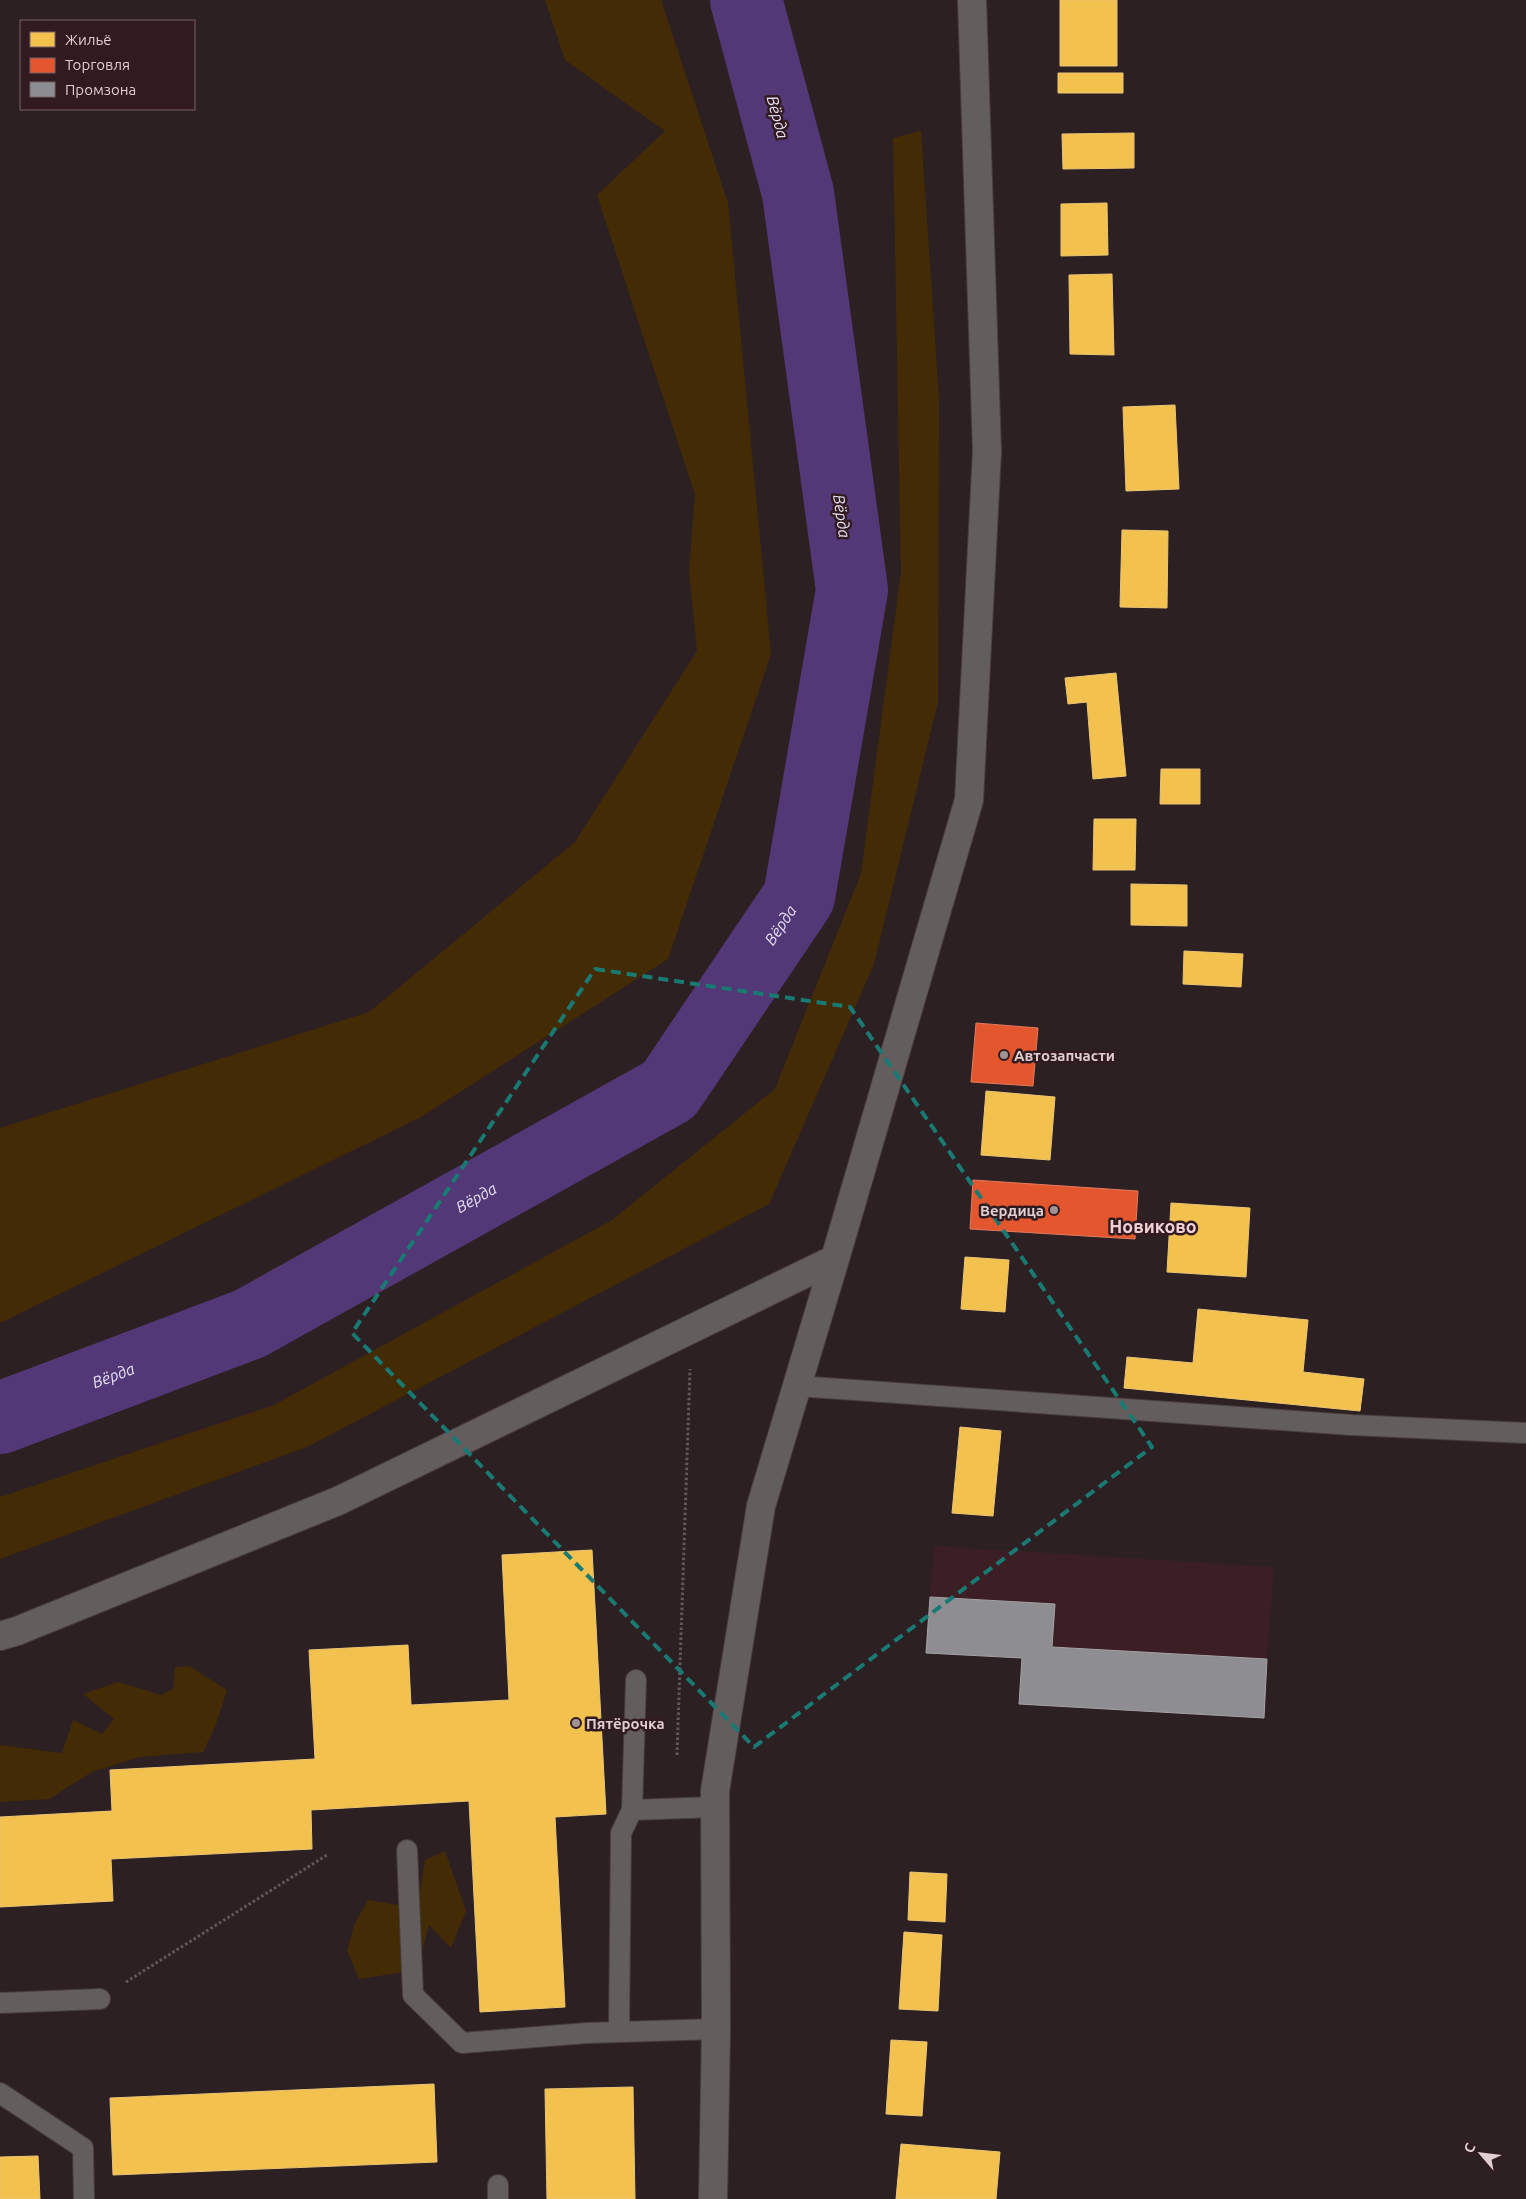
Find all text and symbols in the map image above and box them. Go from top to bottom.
legend [20,20,195,110]
text: Жильё [65,31,112,48]
text: Торговля [65,56,130,73]
text: Промзона [65,81,136,98]
water label: Вёрда [764,94,792,141]
water label: Вёрда [830,493,854,539]
water label: Вёрда [761,901,800,948]
place label: Автозапчасти [1014,1047,1115,1064]
marker: Автозапчасти [998,1049,1010,1061]
water label: Вёрда [453,1179,500,1216]
place label: Вердица [980,1202,1044,1219]
marker: Вердица [1048,1204,1060,1216]
district label: Новиково [1109,1216,1197,1236]
water label: Вёрда [90,1359,137,1391]
place label: Пятёрочка [586,1715,665,1732]
marker: Пятёрочка [570,1717,582,1729]
north arrow [1456,2129,1506,2179]
text: С [1460,2140,1479,2156]

